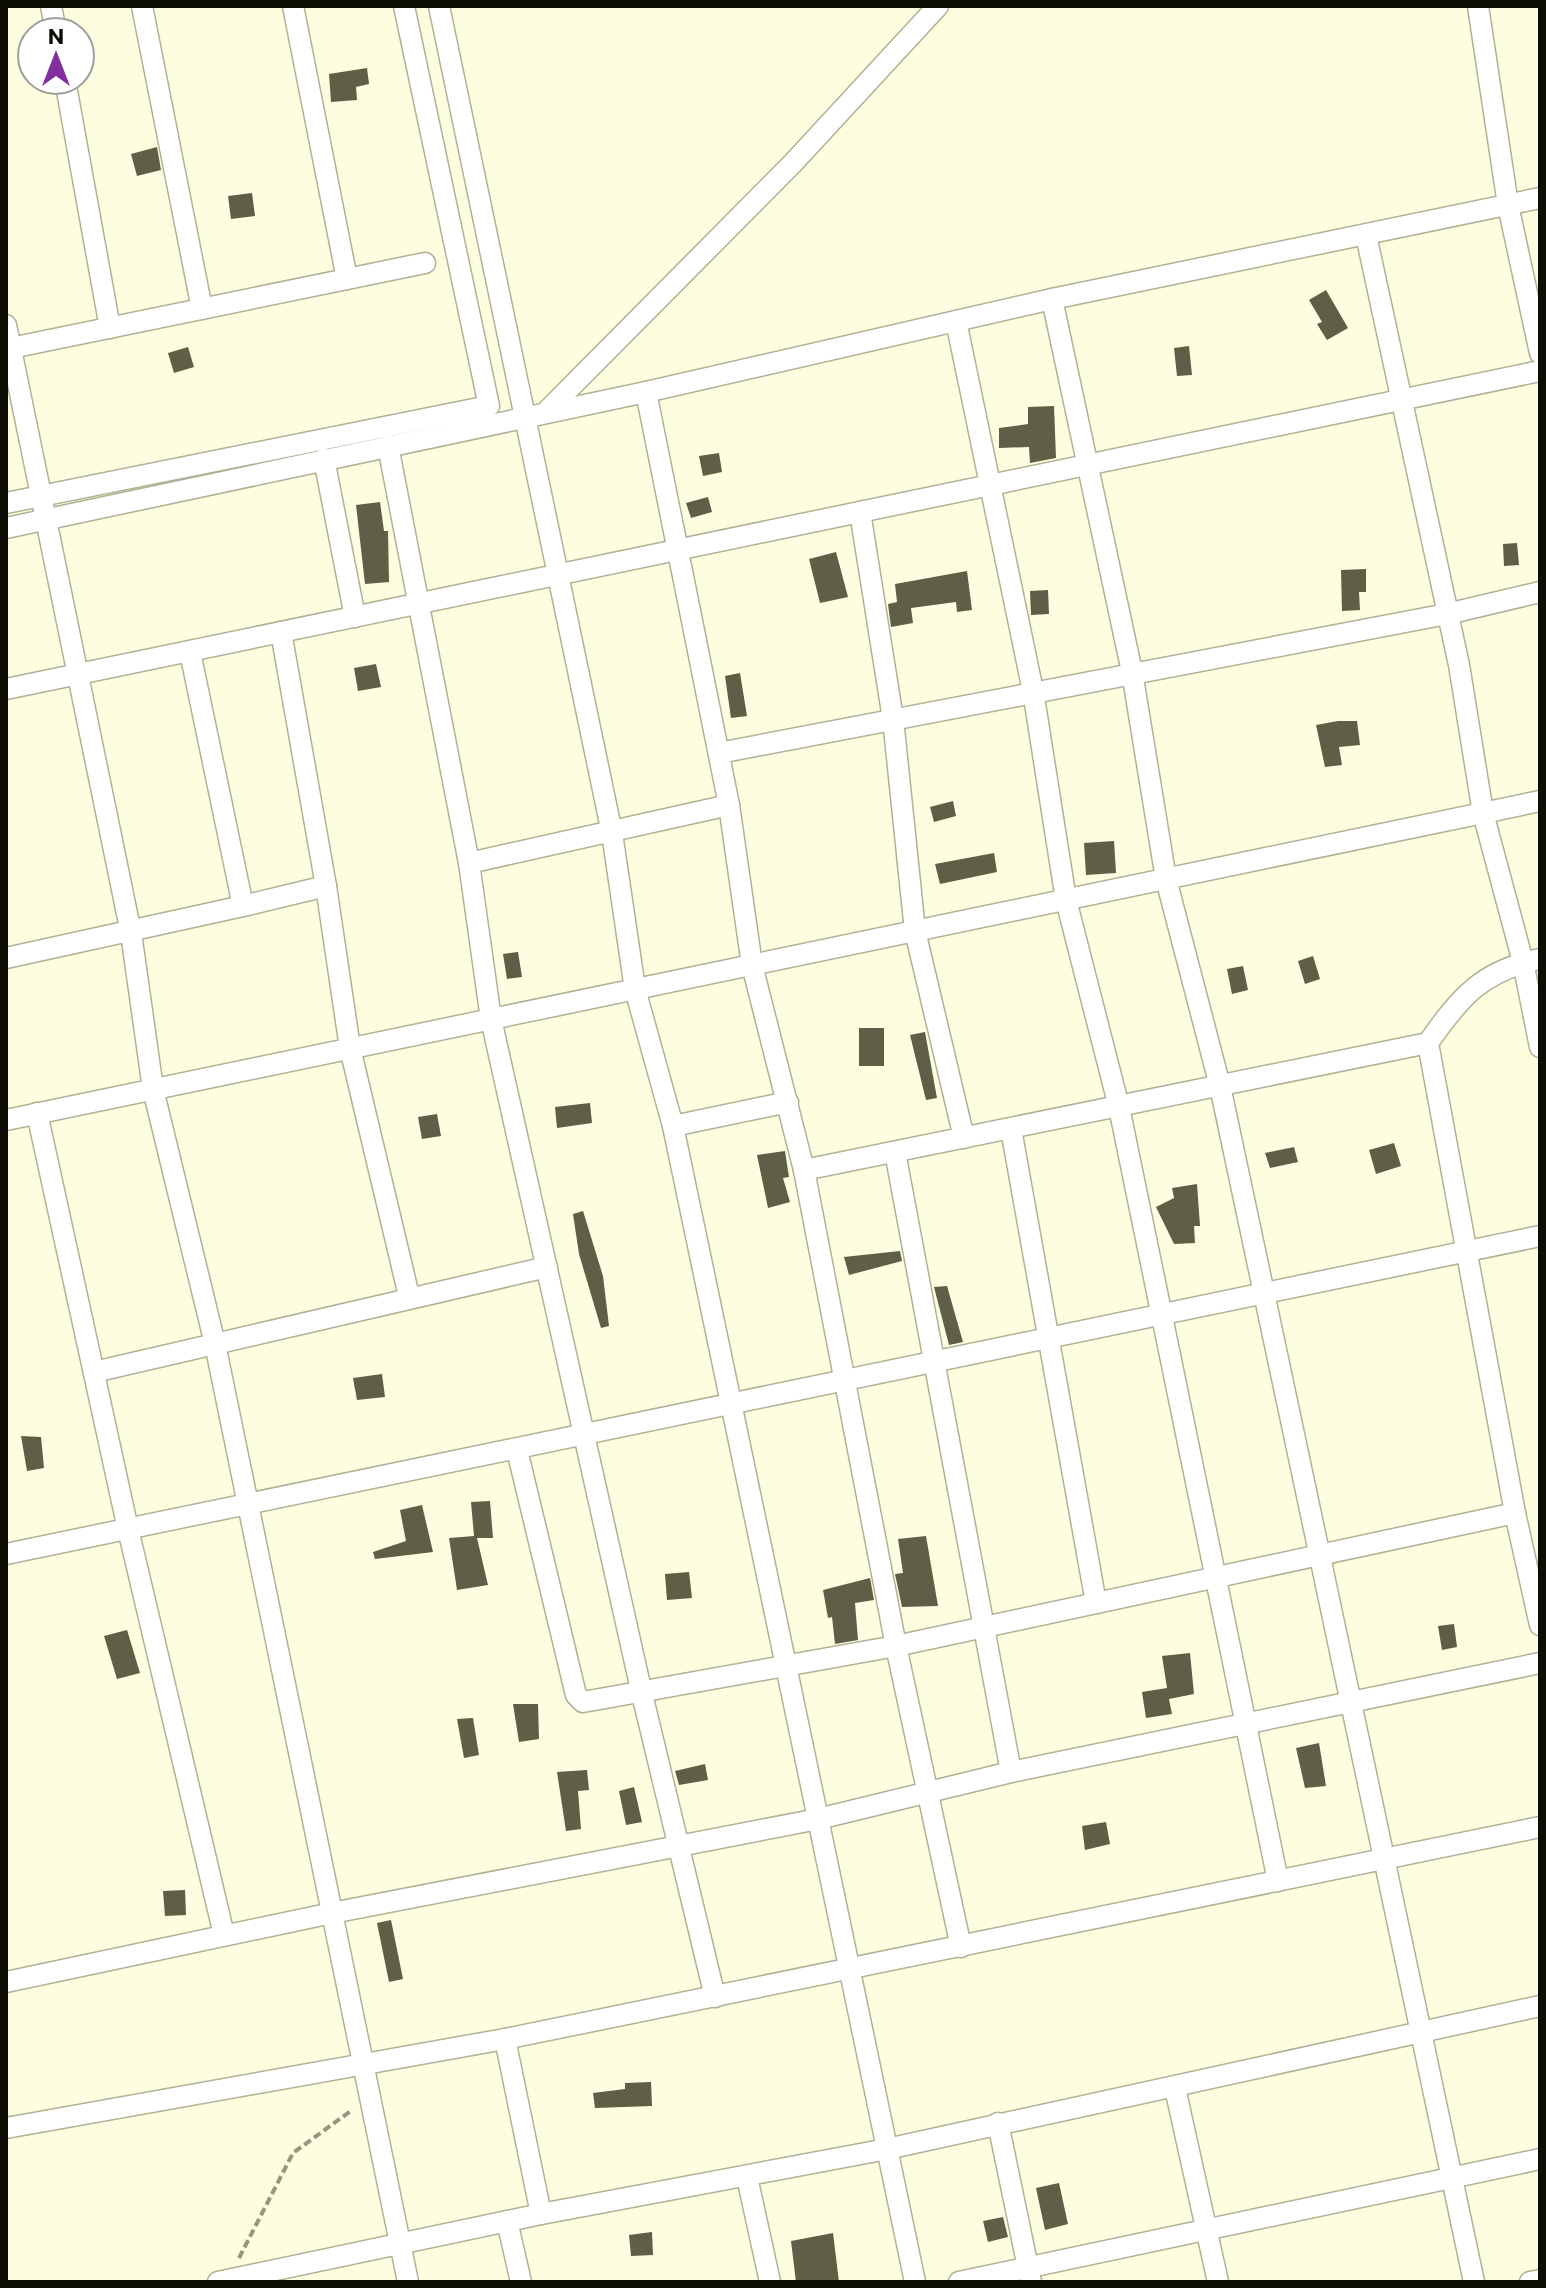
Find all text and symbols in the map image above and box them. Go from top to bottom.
north arrow [16,16,96,96]
text: N [48,22,64,49]

